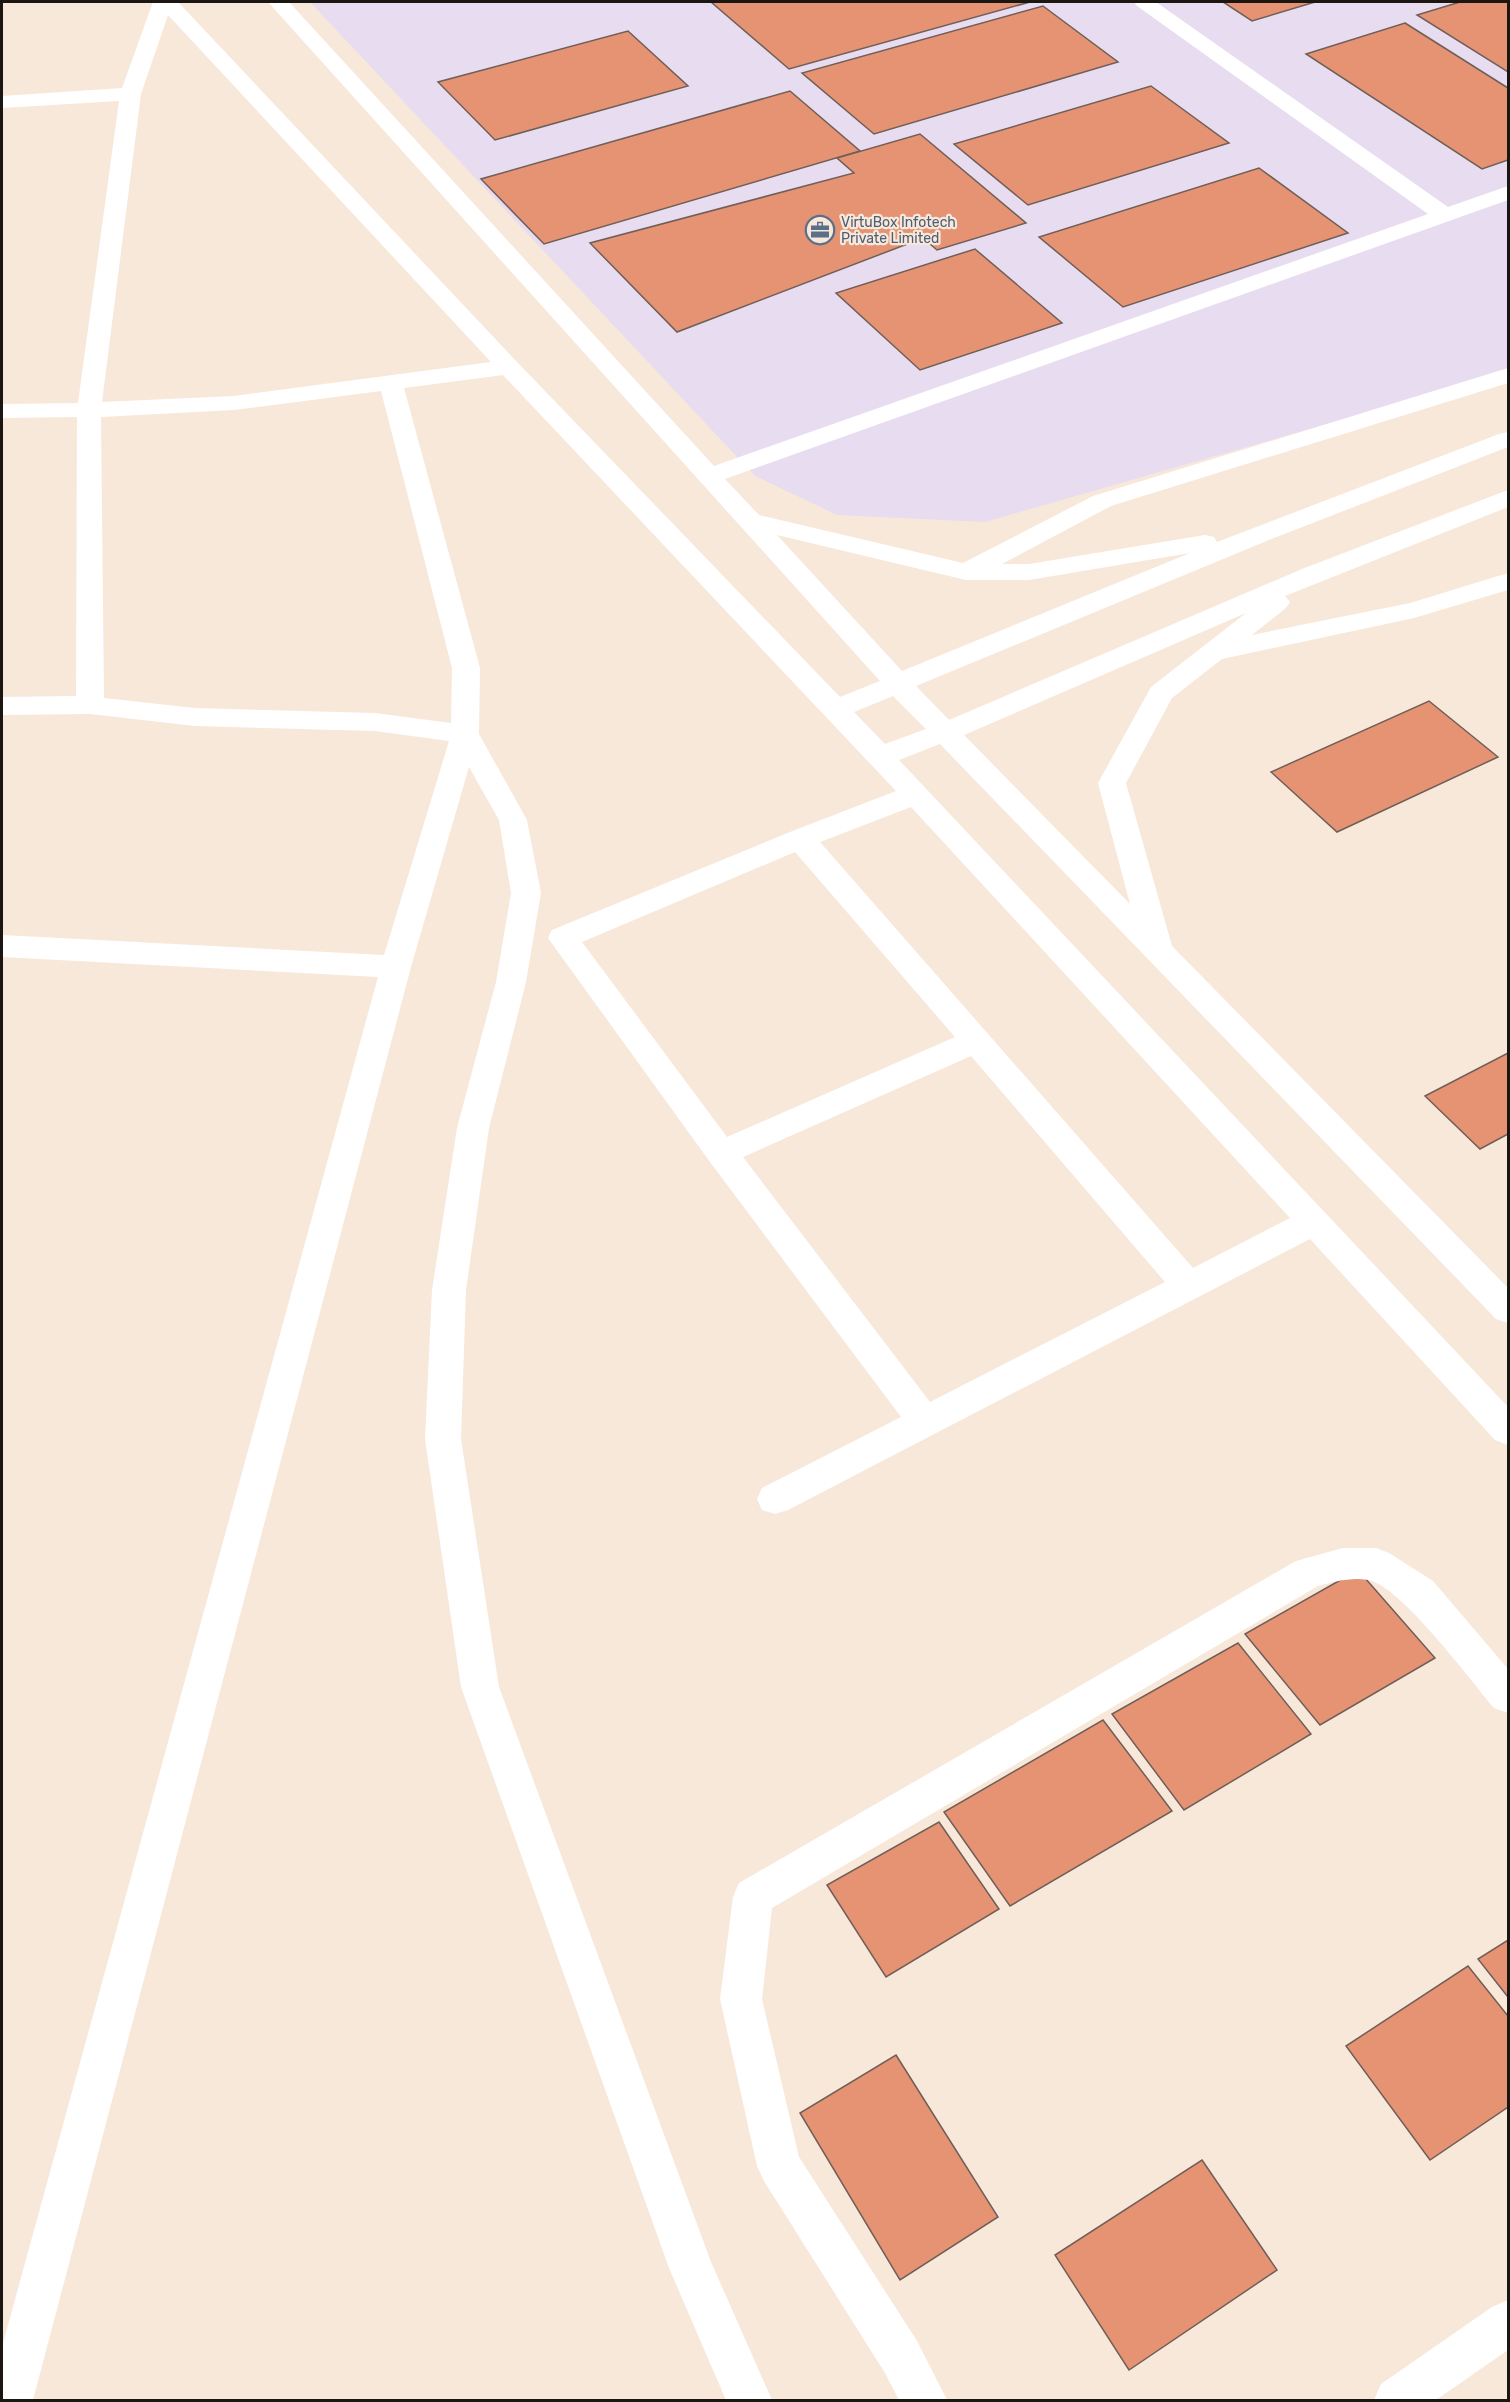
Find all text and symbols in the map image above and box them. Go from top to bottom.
office icon: VirtuBox Infotech Private Limited [804,214,836,246]
place label: VirtuBox Infotech Private Limited [841,214,956,247]

